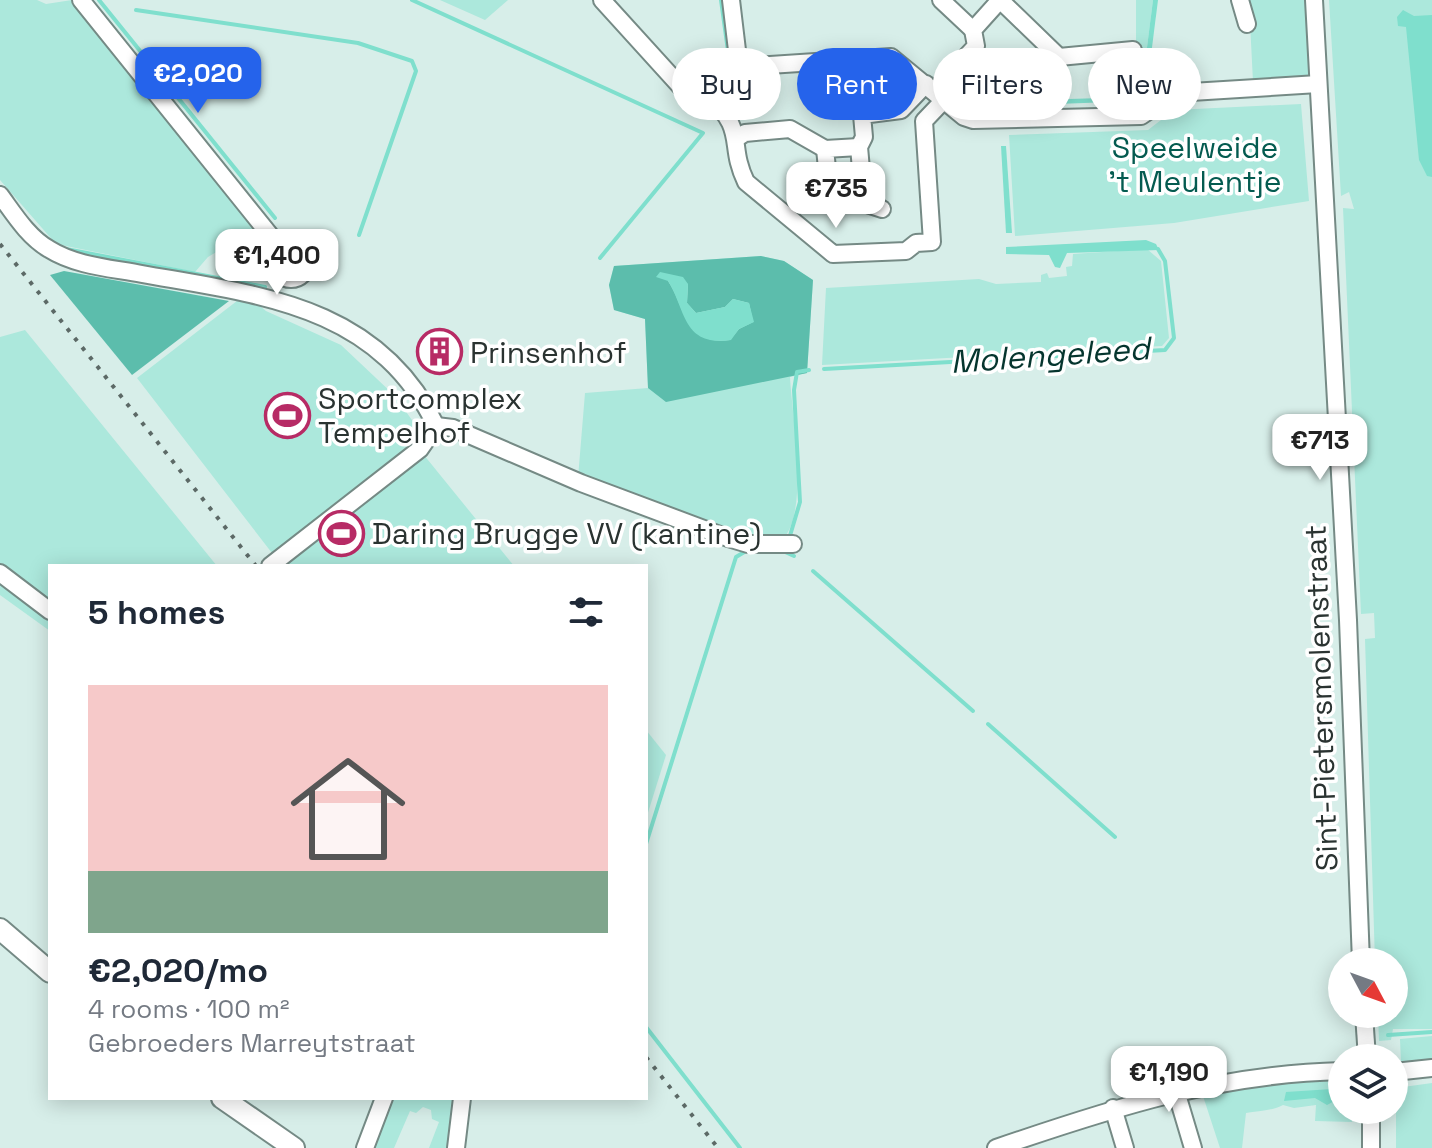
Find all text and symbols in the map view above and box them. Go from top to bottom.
pin: €2,020 [133,47,263,115]
chip: Buy [672,48,781,120]
chip: Rent [797,48,917,120]
chip: Filters [933,48,1072,120]
chip: New [1088,48,1201,120]
text: €2,020 [153,56,243,90]
park label: Speelweide 't Meulentje [1108,128,1282,201]
pin: €735 [789,162,883,230]
text: €735 [804,171,868,205]
pin: €1,400 [212,229,342,297]
text: €1,400 [233,238,321,272]
building icon: Prinsenhof [415,328,463,376]
water label: Molengeleed [949,328,1154,382]
place label: Prinsenhof [470,333,627,372]
place label: Sportcomplex Tempelhof [318,379,522,452]
sports icon: Sportcomplex Tempelhof [263,391,311,439]
pin: €713 [1273,414,1367,482]
text: €713 [1290,423,1350,457]
sports icon: Daring Brugge VV (kantine) [317,509,365,557]
place label: Daring Brugge VV (kantine) [372,514,761,553]
street label: Sint-Pietersmolenstraat [1295,524,1347,872]
icon: filters [564,590,608,634]
text: 5 homes [88,591,225,634]
icon: home [276,737,420,881]
north arrow [1328,948,1408,1028]
map controls [1328,948,1408,1124]
text: €2,020/mo [88,949,268,992]
text: 4 rooms · 100 m² [88,992,289,1026]
text: Gebroeders Marreytstraat [88,1026,416,1060]
button: layers [1328,1044,1408,1124]
pin: €1,190 [1104,1046,1234,1114]
text: €1,190 [1129,1055,1209,1089]

